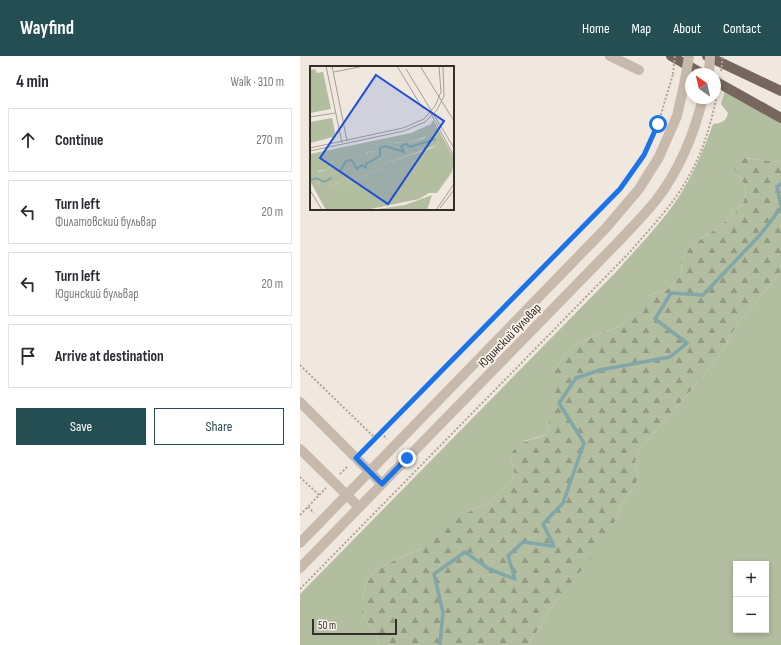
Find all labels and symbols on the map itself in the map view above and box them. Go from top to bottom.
inset map [310,66,454,210]
north arrow [685,68,721,104]
route start [649,115,667,133]
street label: Юдинский бульвар [475,300,545,371]
route end [398,449,416,467]
scale bar [312,617,397,636]

